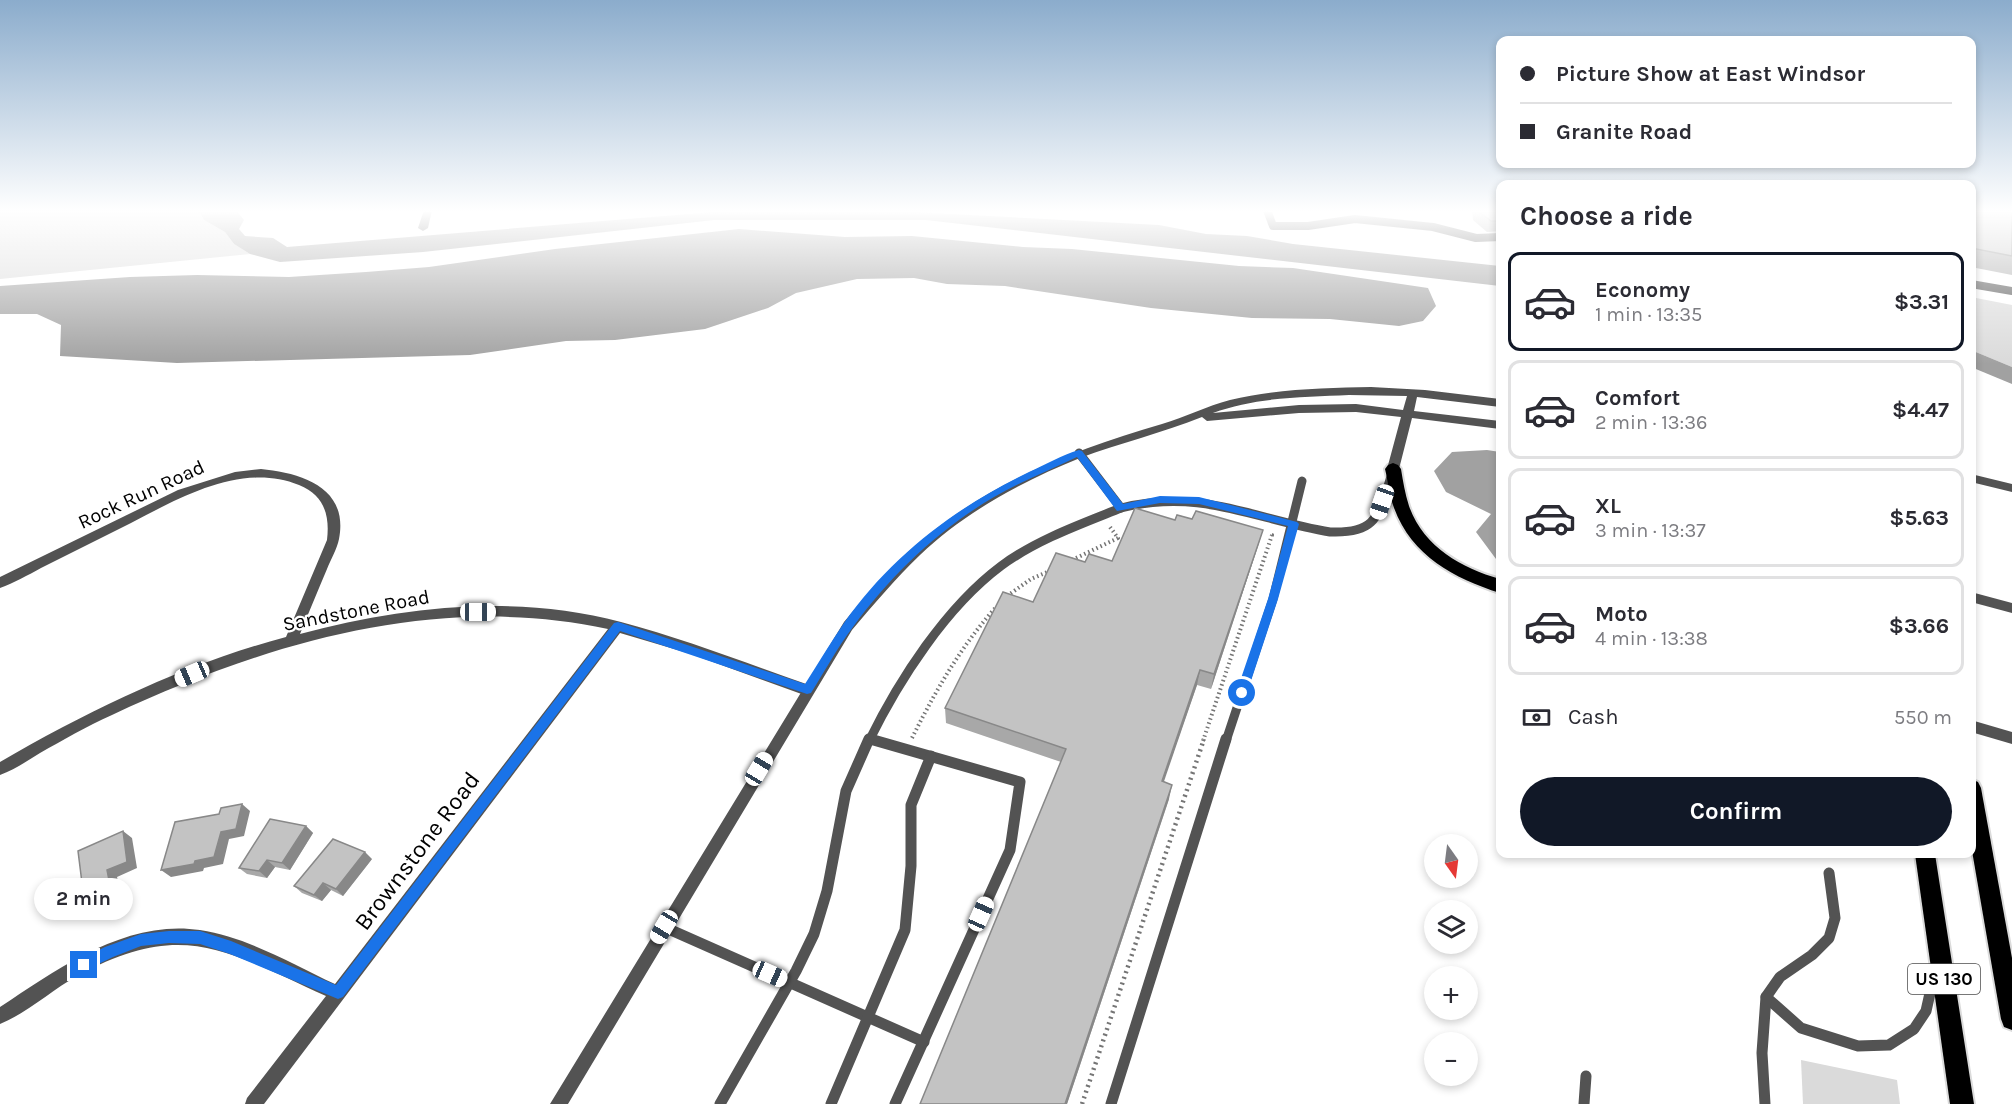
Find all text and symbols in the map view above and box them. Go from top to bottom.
text: Picture Show at East Windsor [1556,61,1865,87]
text: Granite Road [1556,119,1692,145]
text: Choose a ride [1520,200,1693,232]
icon: car [1523,275,1577,329]
text: Economy [1595,277,1690,303]
text: $3.31 [1894,289,1949,315]
text: 1 min · 13:35 [1595,303,1702,326]
icon: car [1523,383,1577,437]
text: Comfort [1595,385,1680,411]
text: $4.47 [1892,397,1949,423]
text: 2 min · 13:36 [1595,411,1707,434]
street label: Rock Run Road [74,455,208,534]
car [1368,482,1396,522]
icon: car [1523,491,1577,545]
text: XL [1595,493,1621,519]
text: $5.63 [1889,505,1949,531]
text: 3 min · 13:37 [1595,519,1706,542]
street label: Sandstone Road [281,585,431,636]
icon: car [1523,599,1577,653]
text: Moto [1595,601,1648,627]
car [460,603,496,621]
text: $3.66 [1889,613,1949,639]
text: 4 min · 13:38 [1595,627,1708,650]
car [172,659,212,689]
route start [1228,679,1255,706]
icon: cash [1520,701,1553,734]
text: Cash [1568,704,1618,730]
text: 550 m [1894,706,1952,729]
car [742,749,776,789]
street label: Brownstone Road [348,766,486,936]
button: Confirm [1520,777,1952,846]
north arrow [1424,834,1478,888]
map controls [1424,834,1478,1086]
callout: 2 min [34,878,134,920]
text: 2 min [56,887,111,910]
car [965,894,997,934]
button: layers [1424,900,1478,954]
car [647,907,681,947]
route end [70,951,97,978]
car [750,958,790,990]
road number: US 130 [1908,964,1980,994]
button: + [1424,966,1478,1020]
button: − [1424,1032,1478,1086]

